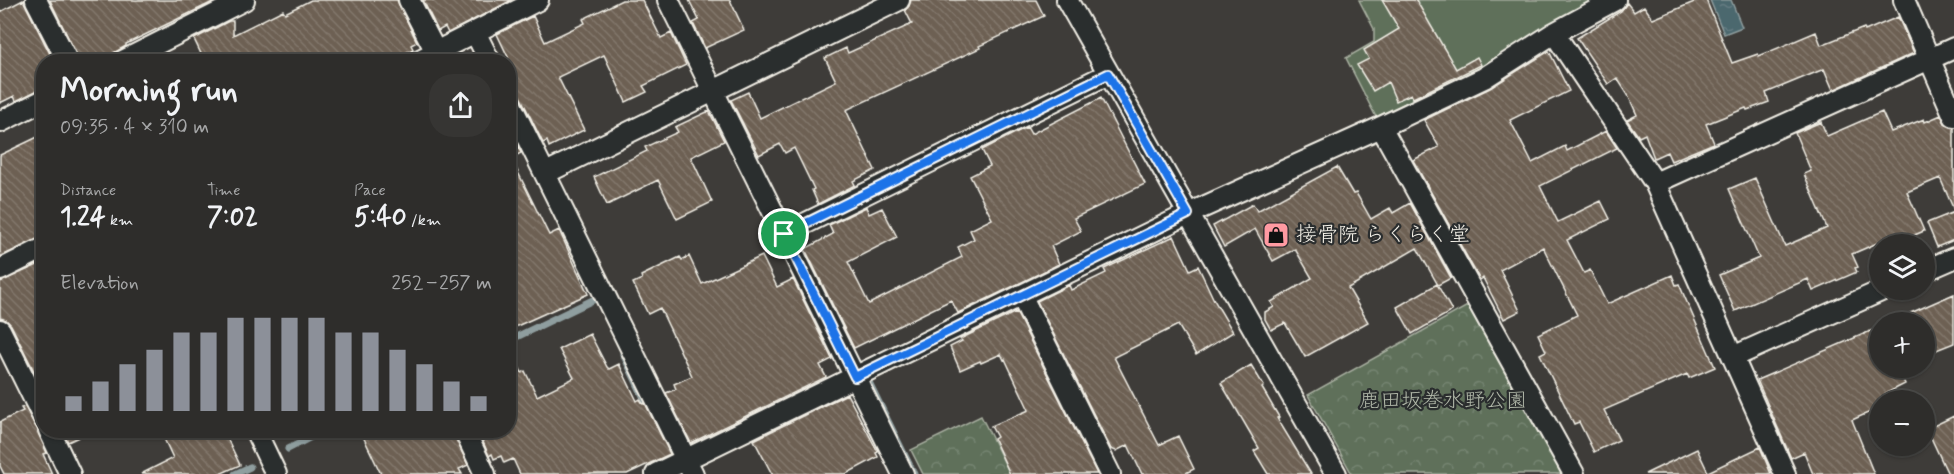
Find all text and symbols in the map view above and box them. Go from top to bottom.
text: Morning run [60,69,238,113]
button: share [429,74,492,137]
text: 09:35 · 4 × 310 m [60,114,209,141]
text: Distance [60,180,116,201]
text: Time [207,180,241,201]
text: Pace [354,180,386,201]
text: 1.24 [60,201,106,235]
text: 7:02 [207,201,258,235]
text: 5:40 [354,201,407,235]
pin [758,208,809,259]
text: km [106,210,133,231]
text: /km [407,210,441,231]
icon: arrive [767,217,800,250]
shop icon: 接骨院 らくらく堂 [1261,220,1291,250]
place label: 接骨院 らくらく堂 [1296,221,1470,249]
map controls [1869,234,1935,456]
button: layers [1869,234,1935,300]
text: Elevation [60,270,139,297]
text: 252–257 m [391,270,492,297]
button: + [1869,312,1935,378]
park label: 鹿田坂巻水野公園 [1359,387,1527,415]
button: − [1869,390,1935,456]

